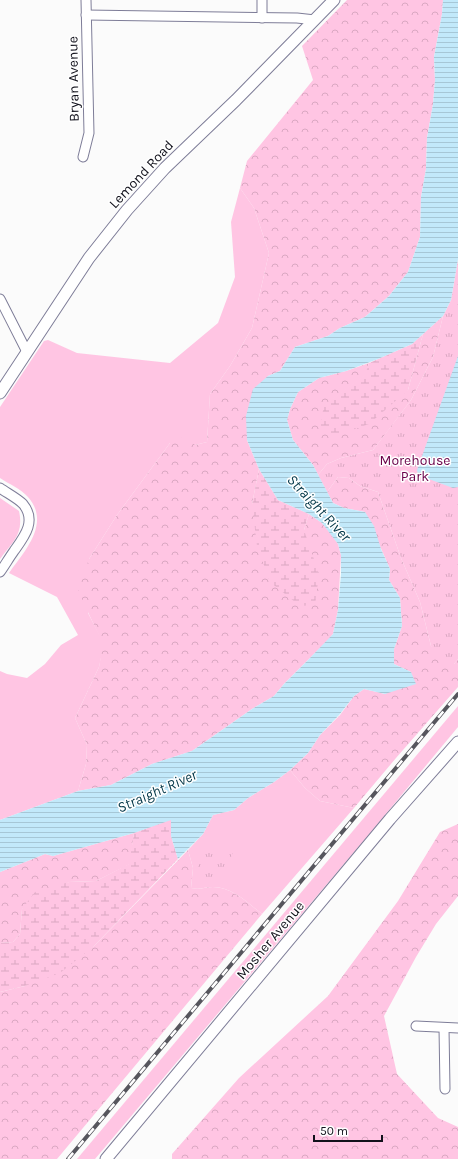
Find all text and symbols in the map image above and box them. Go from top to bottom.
street label: Bryan Avenue [64,36,83,122]
street label: Lemond Road [106,137,177,212]
park label: Morehouse Park [380,452,450,485]
water label: Straight River [283,471,355,546]
water label: Straight River [114,765,200,817]
street label: Mosher Avenue [233,898,308,983]
scale bar [314,1117,382,1143]
text: 50 m [320,1124,348,1138]

